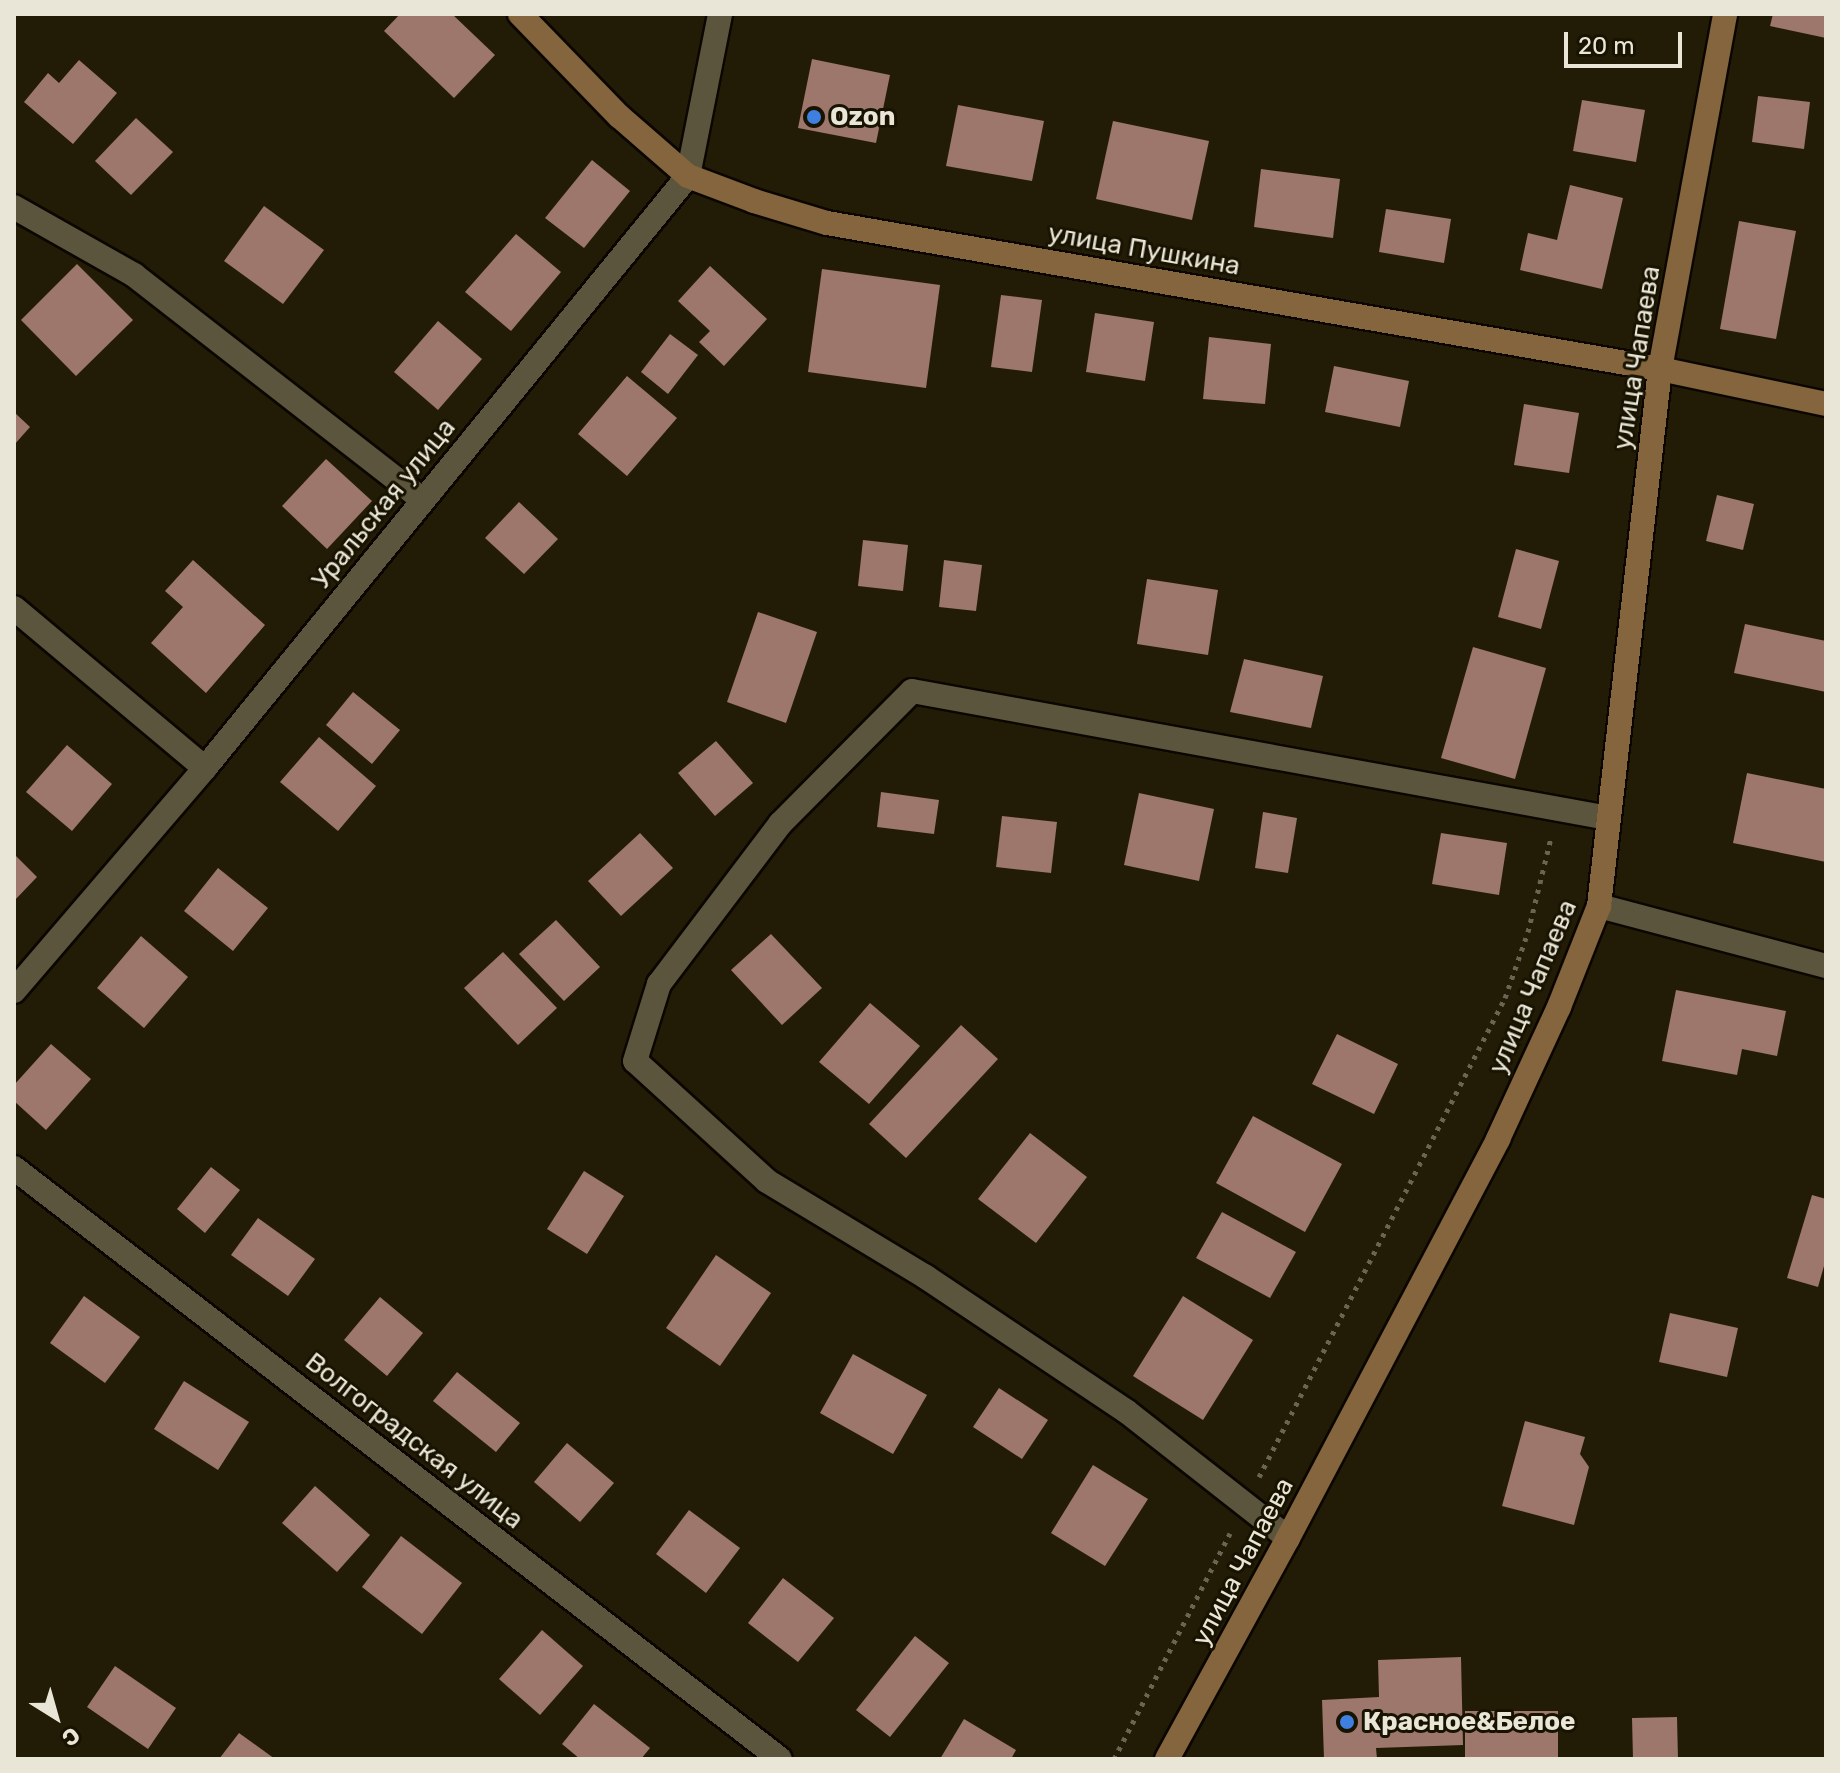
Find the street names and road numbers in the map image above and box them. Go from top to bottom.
street label: улица Пушкина [1046,218,1242,282]
street label: улица Чапаева [1607,264,1667,452]
street label: Уральская улица [306,413,462,595]
street label: улица Чапаева [1482,895,1584,1079]
street label: Волгоградская улица [299,1346,529,1536]
street label: улица Чапаева [1186,1473,1300,1651]

